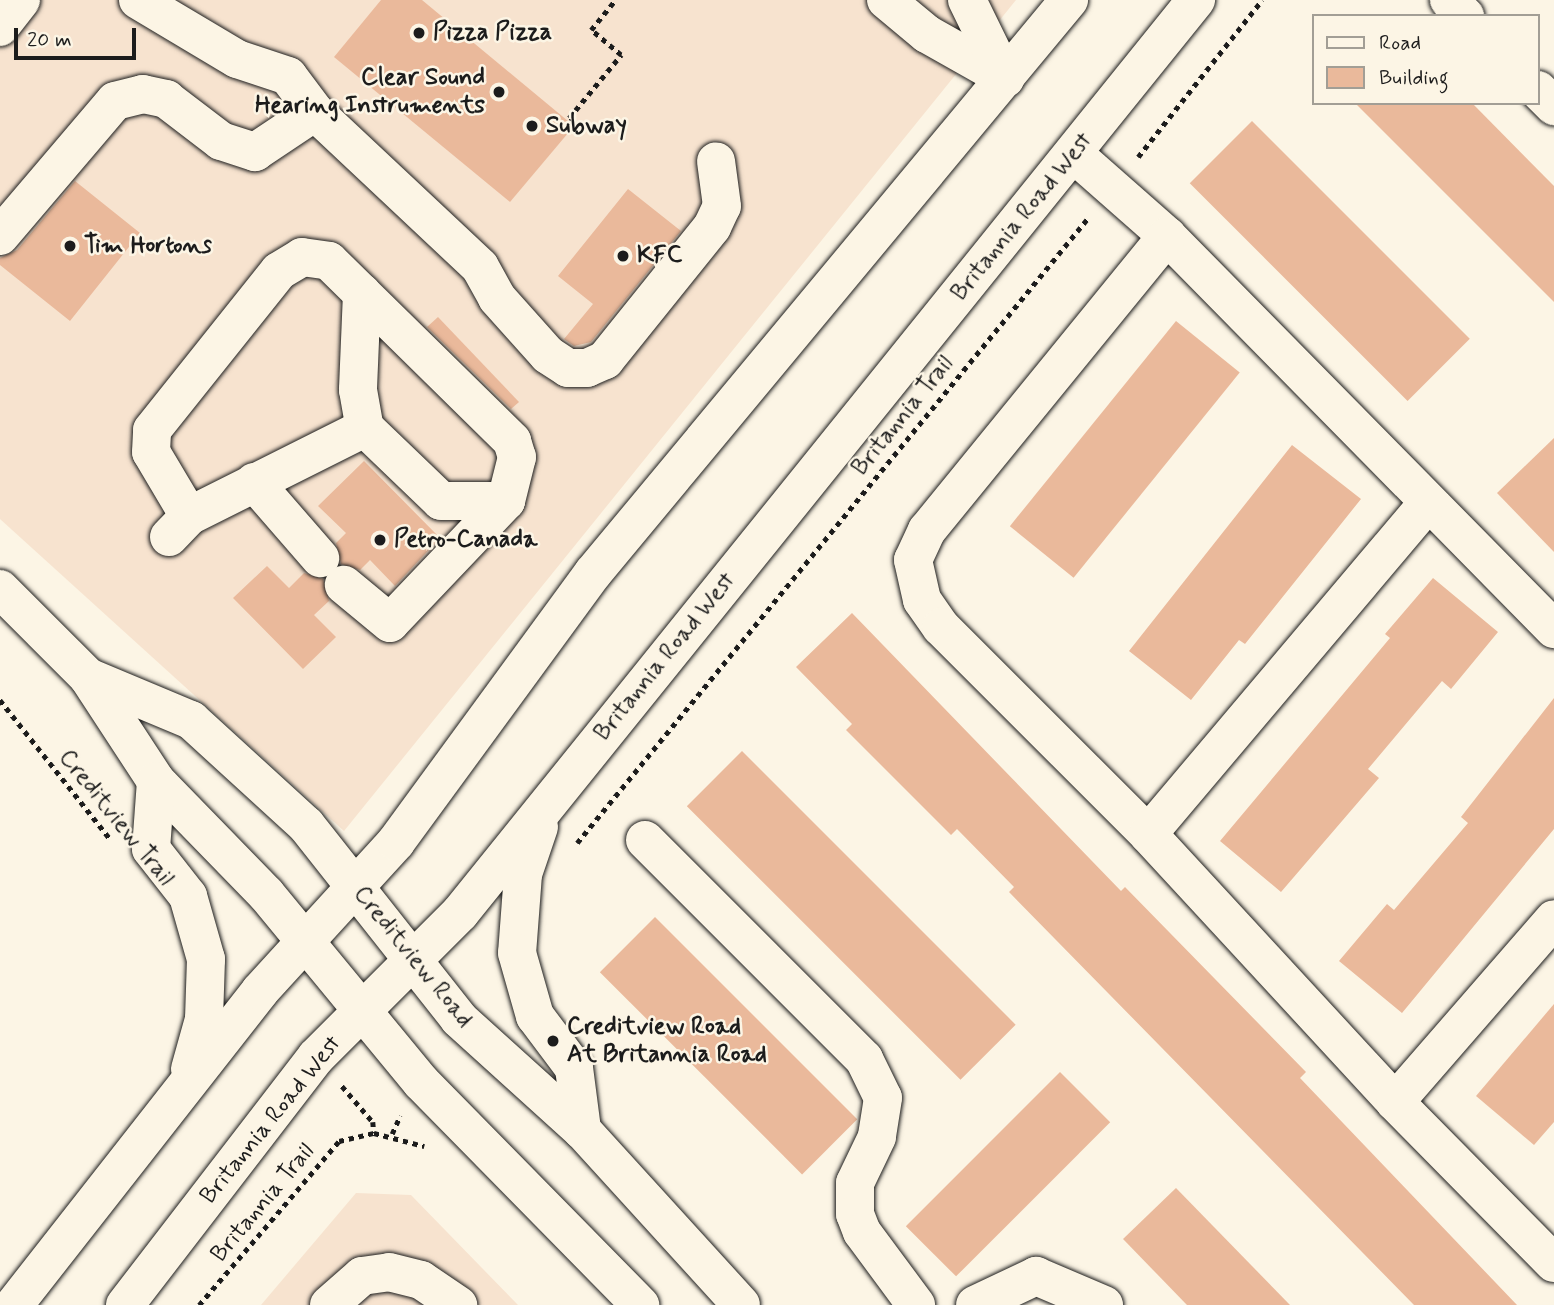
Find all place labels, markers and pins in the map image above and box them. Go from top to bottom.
place label: Pizza Pizza [433,19,551,47]
marker: Pizza Pizza [411,25,427,41]
place label: Clear Sound Hearing Instruments [256,64,485,120]
marker: Clear Sound Hearing Instruments [491,84,507,100]
place label: Subway [546,112,627,140]
marker: Subway [524,118,540,134]
place label: Tim Hortons [84,232,208,260]
marker: Tim Hortons [62,238,78,254]
place label: KFC [637,242,682,270]
marker: KFC [615,248,631,264]
place label: Petro-Canada [394,526,537,554]
marker: Petro-Canada [372,532,388,548]
place label: Creditview Road At Britannia Road [567,1013,755,1069]
marker: Creditview Road At Britannia Road [545,1033,561,1049]

